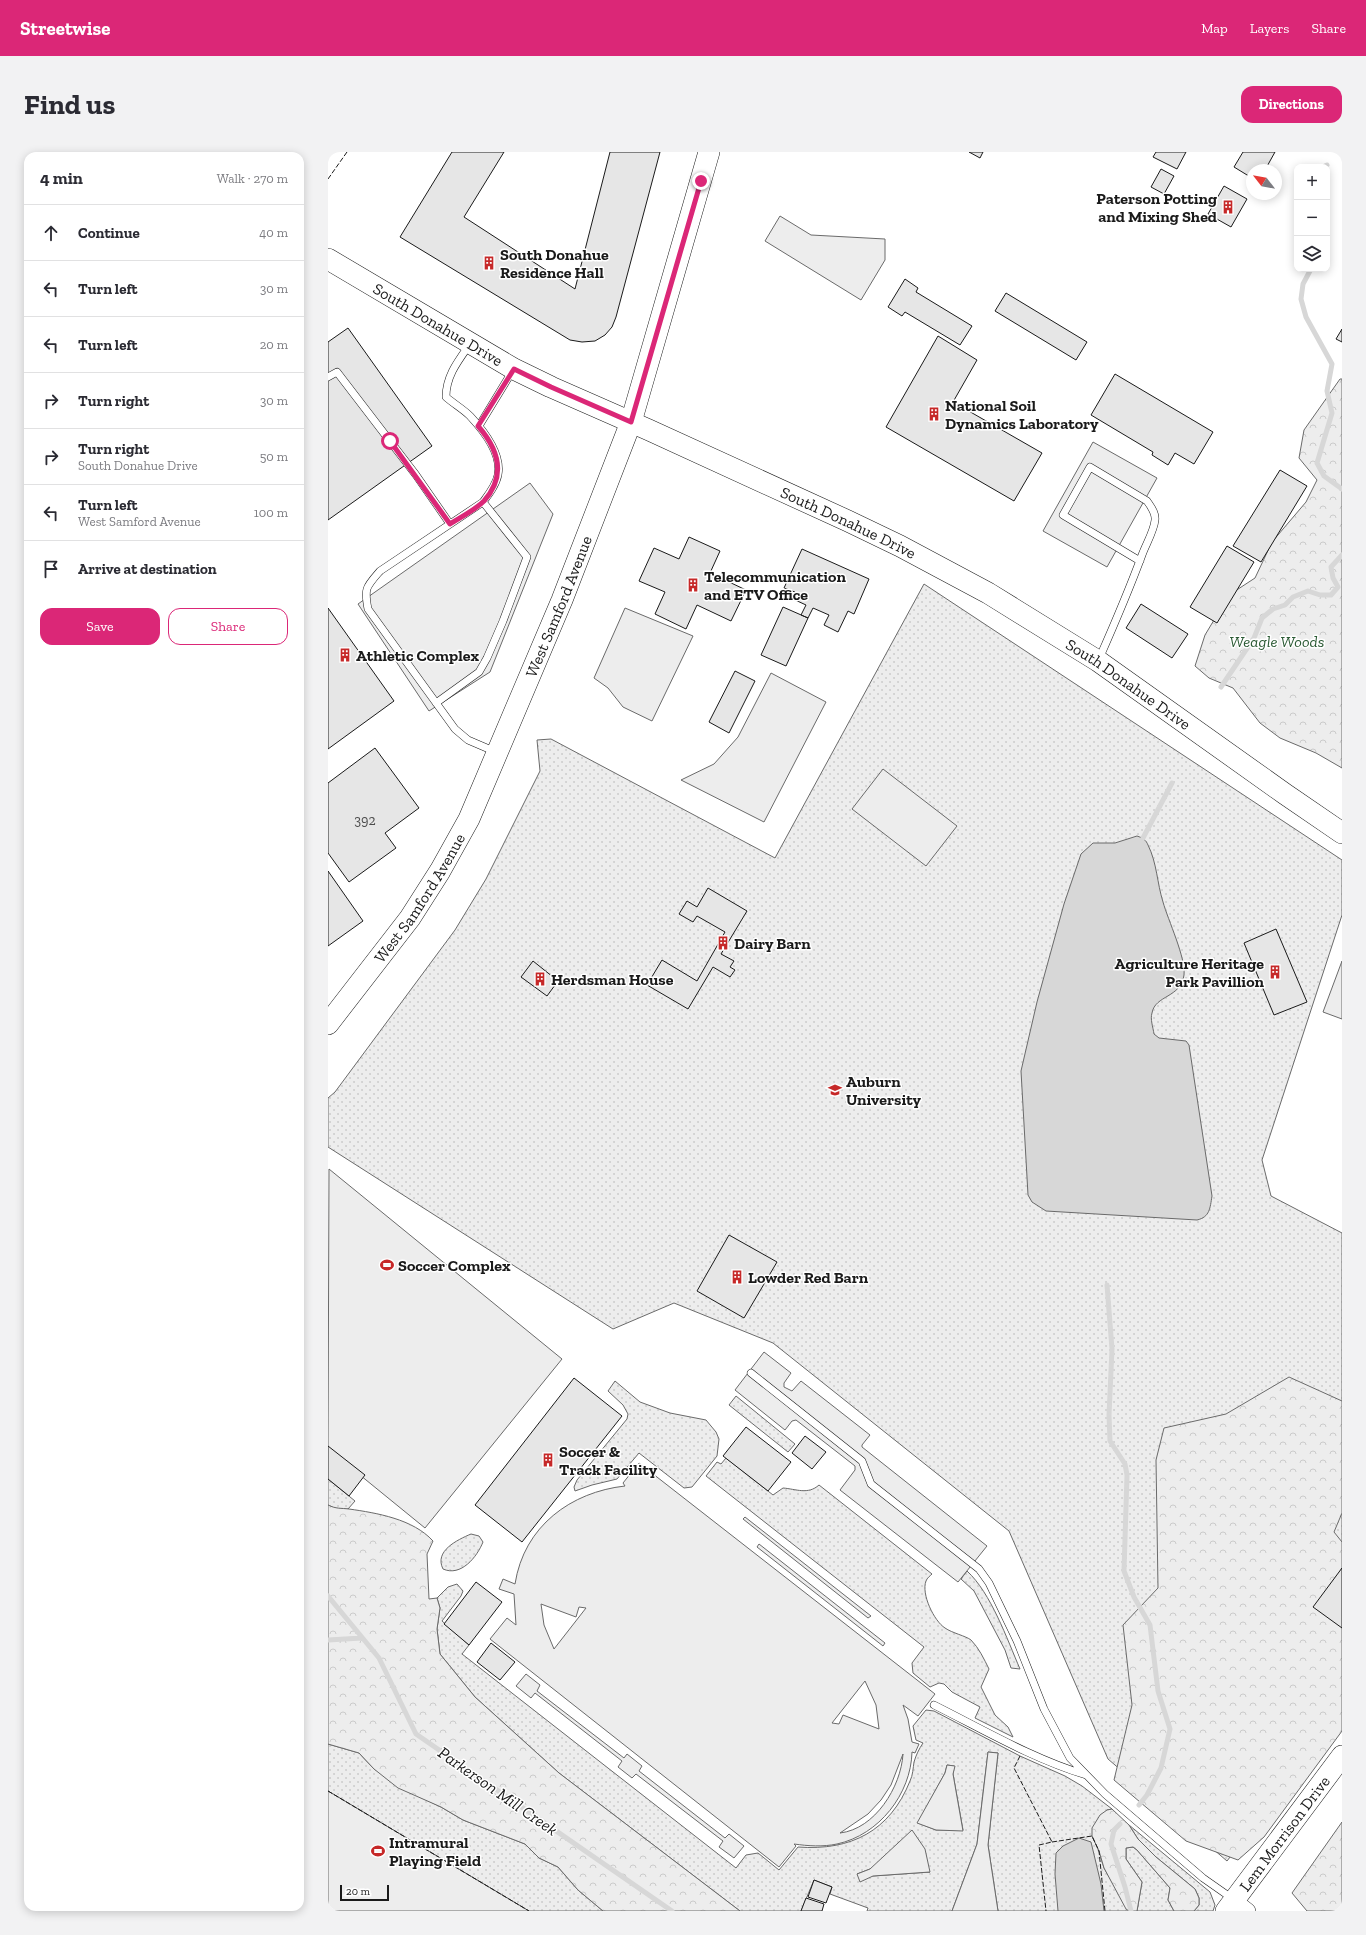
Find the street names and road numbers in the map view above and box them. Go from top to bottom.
street label: South Donahue Drive [370,279,506,370]
street label: South Donahue Drive [778,483,919,563]
street label: West Samford Avenue [521,533,596,680]
street label: South Donahue Drive [1063,635,1194,734]
street label: West Samford Avenue [370,830,469,966]
street label: Lem Morrison Drive [1235,1772,1334,1895]

